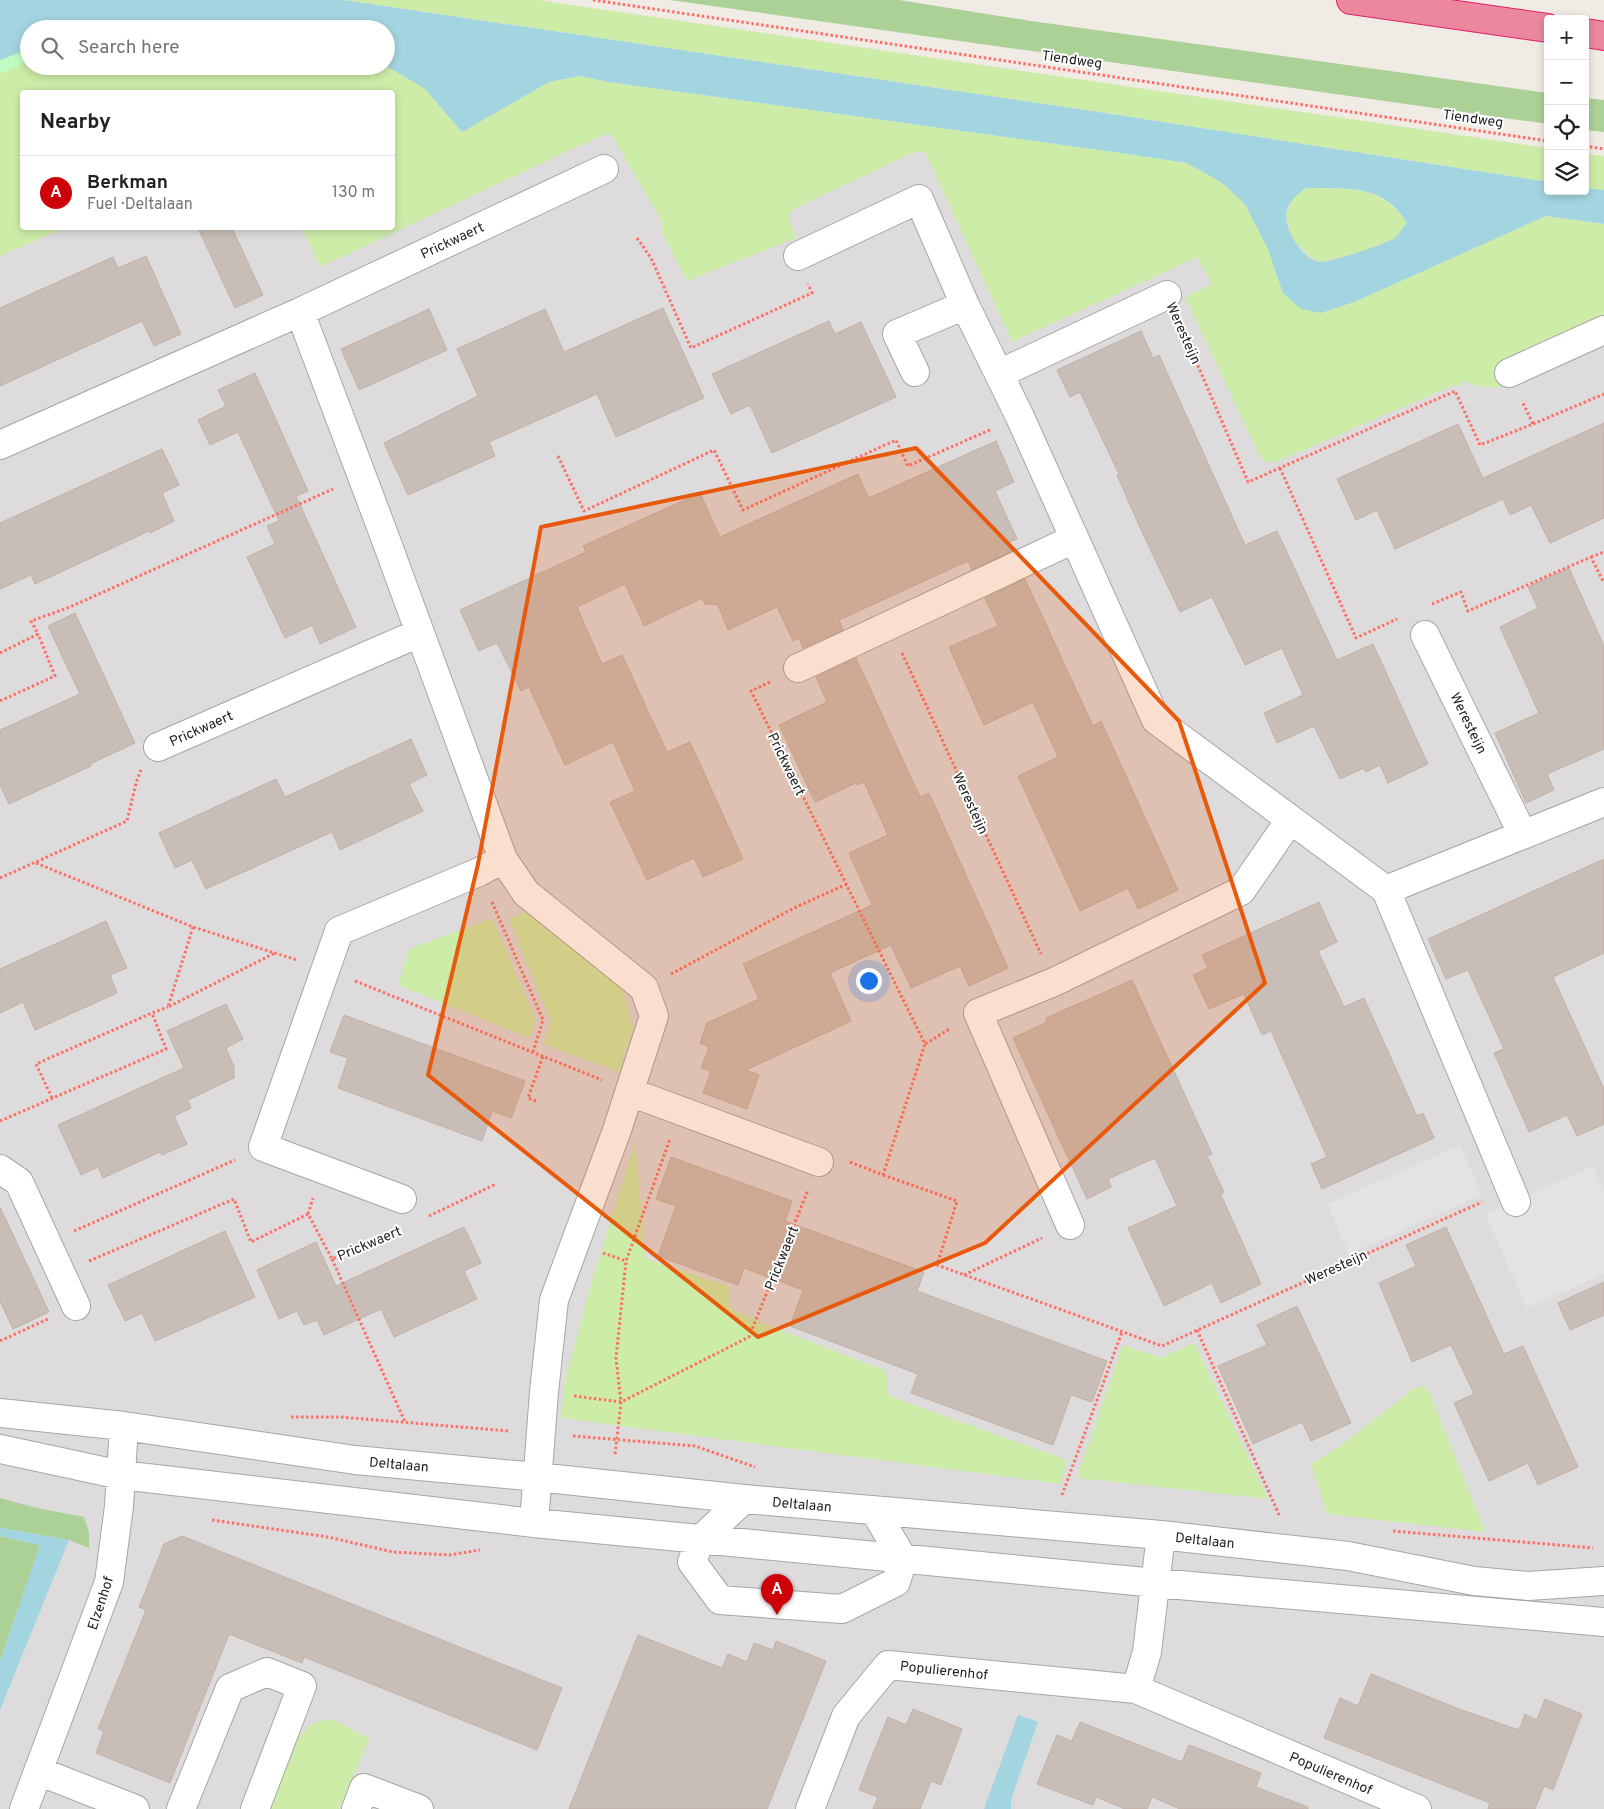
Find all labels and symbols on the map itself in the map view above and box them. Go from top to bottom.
street label: Tiendweg [1040,48,1103,73]
street label: Tiendweg [1441,107,1504,132]
street label: Prickwaert [418,219,487,263]
street label: Weresteijn [1161,300,1204,367]
street label: Weresteijn [1446,690,1490,757]
street label: Prickwaert [167,708,236,751]
street label: Prickwaert [763,730,808,799]
street label: Weresteijn [948,770,991,837]
your location [856,968,882,994]
street label: Prickwaert [335,1223,404,1265]
street label: Prickwaert [762,1224,803,1293]
street label: Weresteijn [1303,1247,1370,1290]
street label: Deltalaan [368,1454,429,1477]
street label: Deltalaan [771,1494,832,1517]
street label: Deltalaan [1174,1530,1235,1553]
street label: Elzenhof [85,1574,118,1632]
pin: A [761,1574,793,1615]
street label: Populierenhof [899,1658,989,1685]
street label: Populierenhof [1286,1749,1375,1800]

